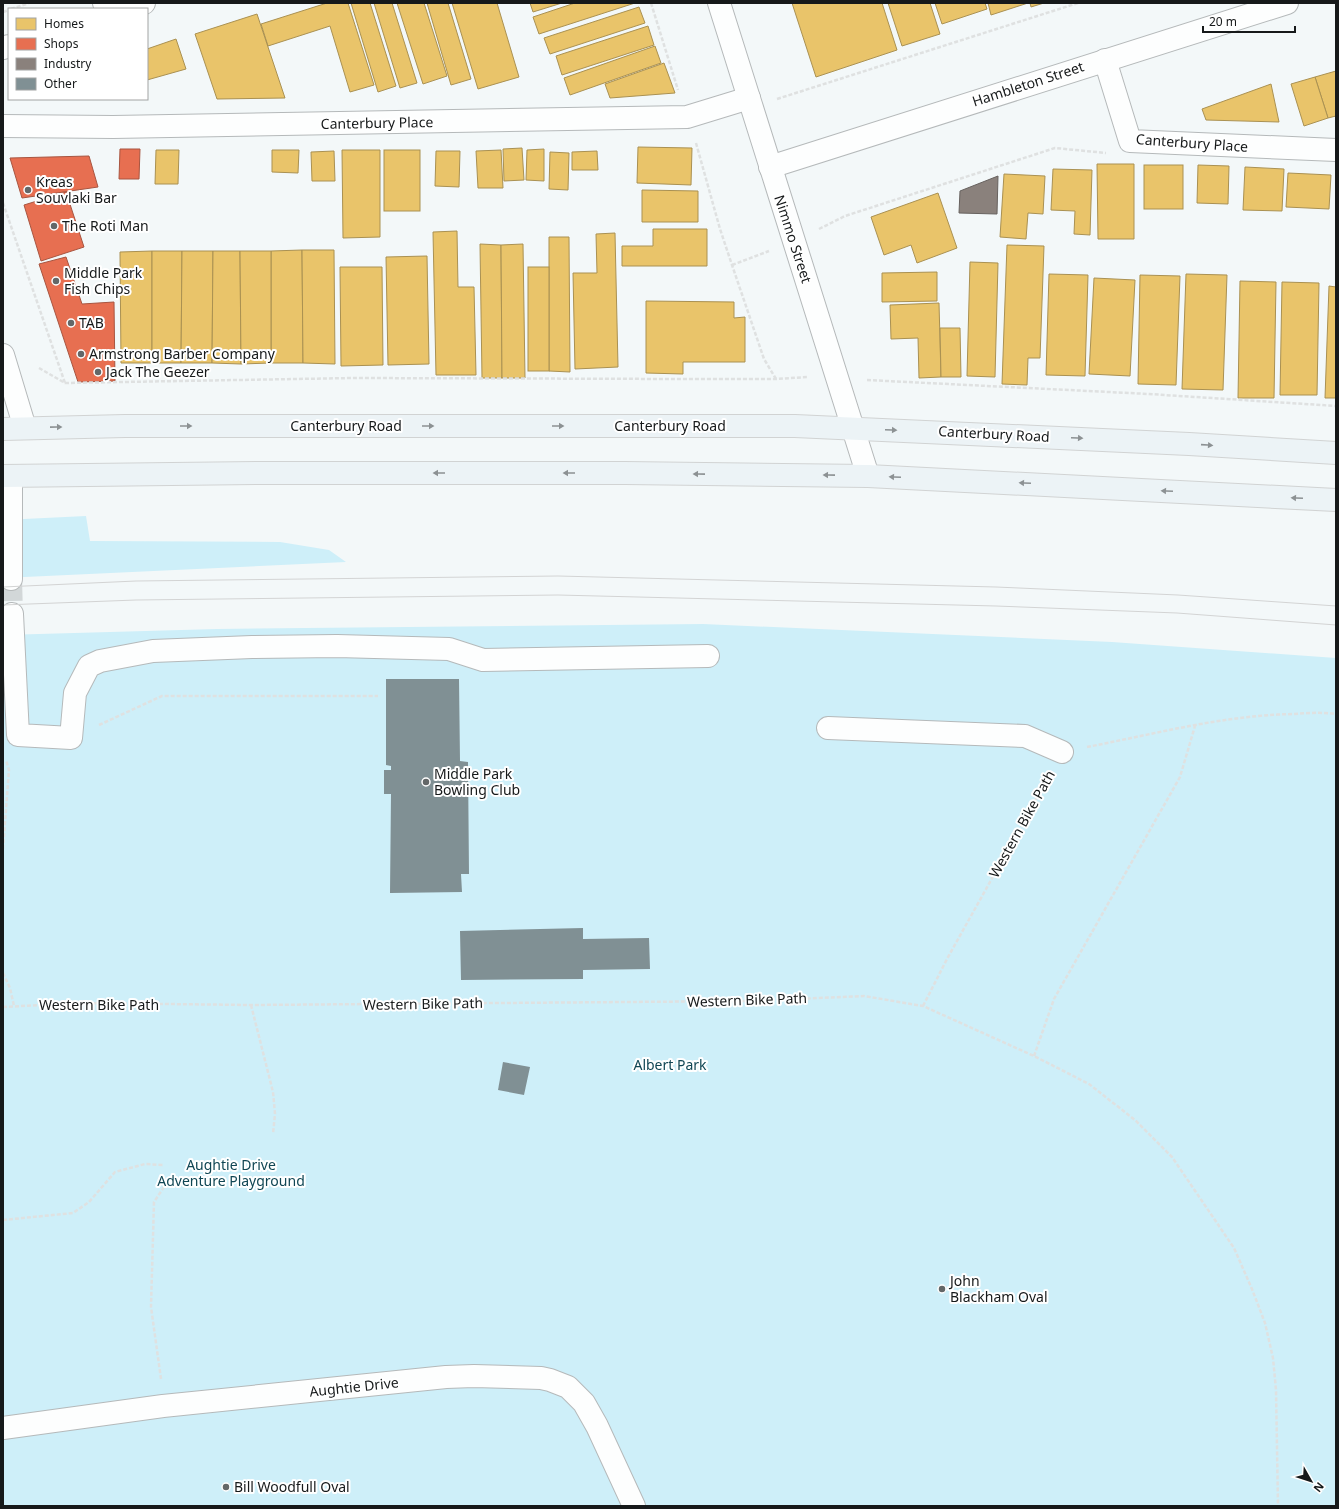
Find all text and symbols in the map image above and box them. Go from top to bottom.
legend [8,8,148,100]
scale bar [1203,8,1295,34]
text: 20 m [1209,13,1237,30]
text: Homes [44,15,84,32]
text: Shops [44,35,79,52]
text: Industry [44,55,92,72]
street label: Hambleton Street [970,57,1086,111]
text: Other [44,75,77,92]
street label: Canterbury Place [321,112,433,133]
street label: Canterbury Place [1135,129,1249,156]
place label: Kreas Souvlaki Bar [36,172,117,207]
marker: Kreas Souvlaki Bar [23,185,33,195]
street label: Nimmo Street [770,192,817,285]
place label: The Roti Man [62,216,149,235]
marker: The Roti Man [49,221,59,231]
place label: Middle Park Fish Chips [64,263,143,298]
marker: Middle Park Fish Chips [51,276,61,286]
place label: TAB [79,313,104,332]
marker: TAB [66,318,76,328]
place label: Armstrong Barber Company [89,344,276,363]
marker: Armstrong Barber Company [76,349,86,359]
place label: Jack The Geezer [104,362,210,381]
marker: Jack The Geezer [93,367,103,377]
street label: Canterbury Road [290,416,402,435]
street label: Canterbury Road [614,416,726,435]
street label: Canterbury Road [938,421,1050,446]
one-way arrow [180,423,193,429]
one-way arrow [422,423,435,429]
one-way arrow [552,423,565,429]
one-way arrow [50,424,63,430]
one-way arrow [885,427,898,433]
one-way arrow [1071,435,1083,442]
one-way arrow [1201,441,1213,448]
one-way arrow [432,470,445,476]
one-way arrow [562,470,575,476]
one-way arrow [692,471,705,477]
one-way arrow [822,472,835,478]
one-way arrow [888,474,901,480]
one-way arrow [1018,480,1031,486]
one-way arrow [1160,488,1173,494]
one-way arrow [1291,495,1303,502]
place label: Middle Park Bowling Club [434,764,520,799]
street label: Western Bike Path [984,767,1059,881]
marker: Middle Park Bowling Club [421,777,431,787]
street label: Western Bike Path [687,988,807,1011]
street label: Western Bike Path [363,993,483,1014]
street label: Western Bike Path [39,995,159,1014]
park label: Albert Park [633,1055,707,1074]
park label: Aughtie Drive Adventure Playground [157,1155,305,1190]
place label: John Blackham Oval [948,1271,1048,1306]
marker: John Blackham Oval [937,1284,947,1294]
street label: Aughtie Drive [308,1372,400,1401]
north arrow [1291,1461,1331,1501]
place label: Bill Woodfull Oval [234,1477,350,1496]
text: N [1311,1479,1328,1496]
marker: Bill Woodfull Oval [221,1482,231,1492]

